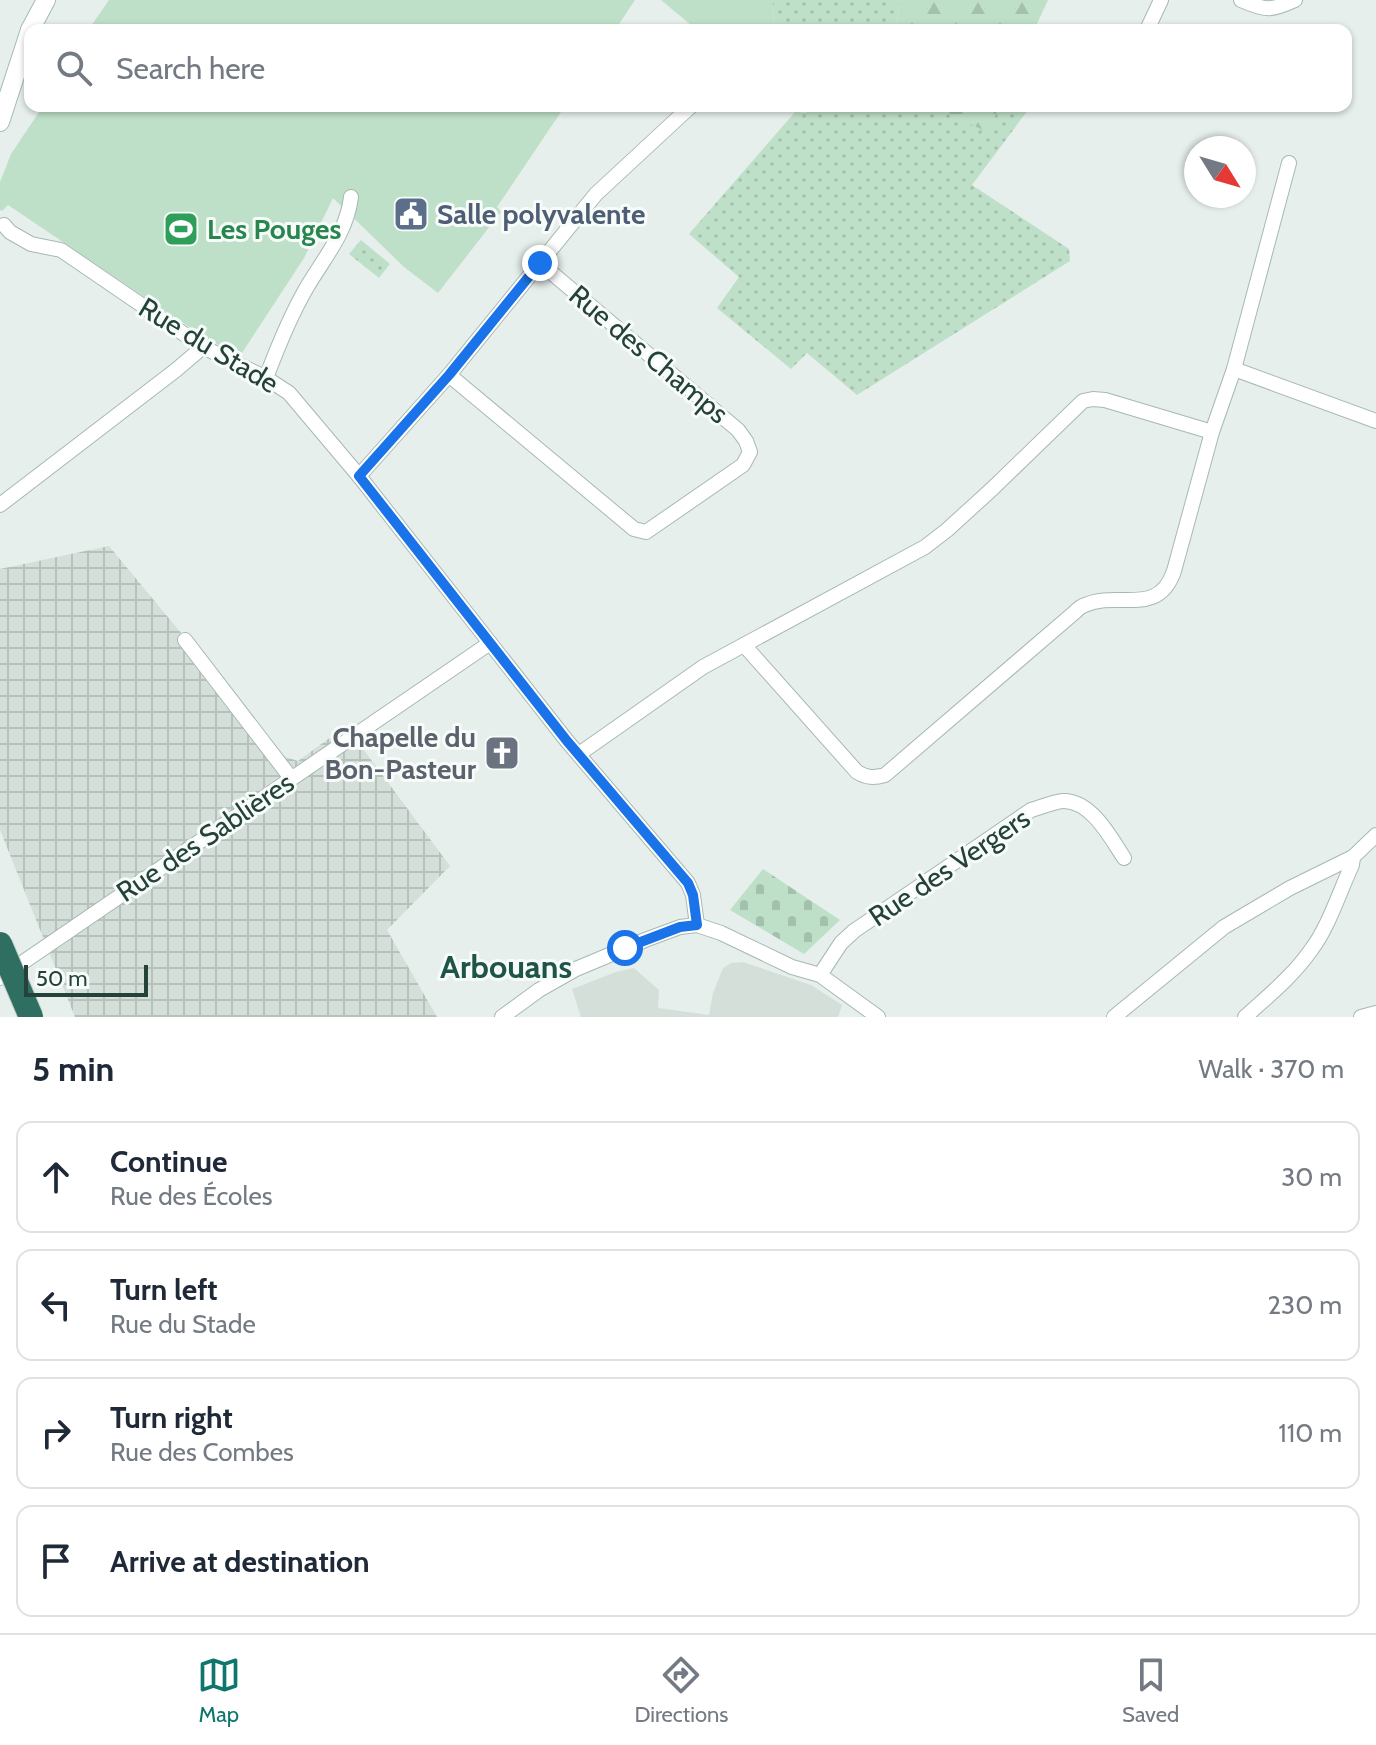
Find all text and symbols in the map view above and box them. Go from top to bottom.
search box [24,24,1352,112]
icon: search [52,46,96,90]
text: Search here [116,50,265,87]
north arrow [1184,136,1256,208]
public building icon: Salle polyvalente [392,195,430,233]
place label: Salle polyvalente [437,197,645,231]
sports icon: Les Pouges [162,210,200,248]
place label: Les Pouges [207,212,341,246]
route end [522,245,558,281]
street label: Rue des Champs [563,278,735,430]
street label: Rue du Stade [133,290,285,400]
place label: Chapelle du Bon-Pasteur [324,720,477,786]
church icon: Chapelle du Bon-Pasteur [483,734,521,772]
street label: Rue des Sablières [110,765,300,909]
street label: Rue des Vergers [862,801,1036,933]
route start [607,930,643,966]
district label: Arbouans [440,947,572,986]
scale bar [24,961,148,997]
text: 50 m [36,965,88,992]
text: 5 min [32,1048,114,1090]
text: Walk · 370 m [1199,1053,1344,1085]
text: Continue [110,1143,227,1180]
icon: ahead [34,1155,78,1199]
text: 30 m [1281,1161,1342,1193]
text: Rue des Écoles [110,1180,273,1212]
text: Turn left [110,1271,218,1308]
icon: left [34,1283,78,1327]
text: 230 m [1268,1289,1342,1321]
text: Rue du Stade [110,1308,256,1340]
text: Turn right [110,1399,233,1436]
icon: right [34,1411,78,1455]
text: 110 m [1278,1417,1342,1449]
text: Rue des Combes [110,1436,294,1468]
icon: arrive [34,1539,78,1583]
text: Arrive at destination [110,1543,370,1580]
tab: Map [197,1653,241,1728]
tab: Directions [634,1653,728,1728]
tab: Saved [1122,1653,1179,1728]

